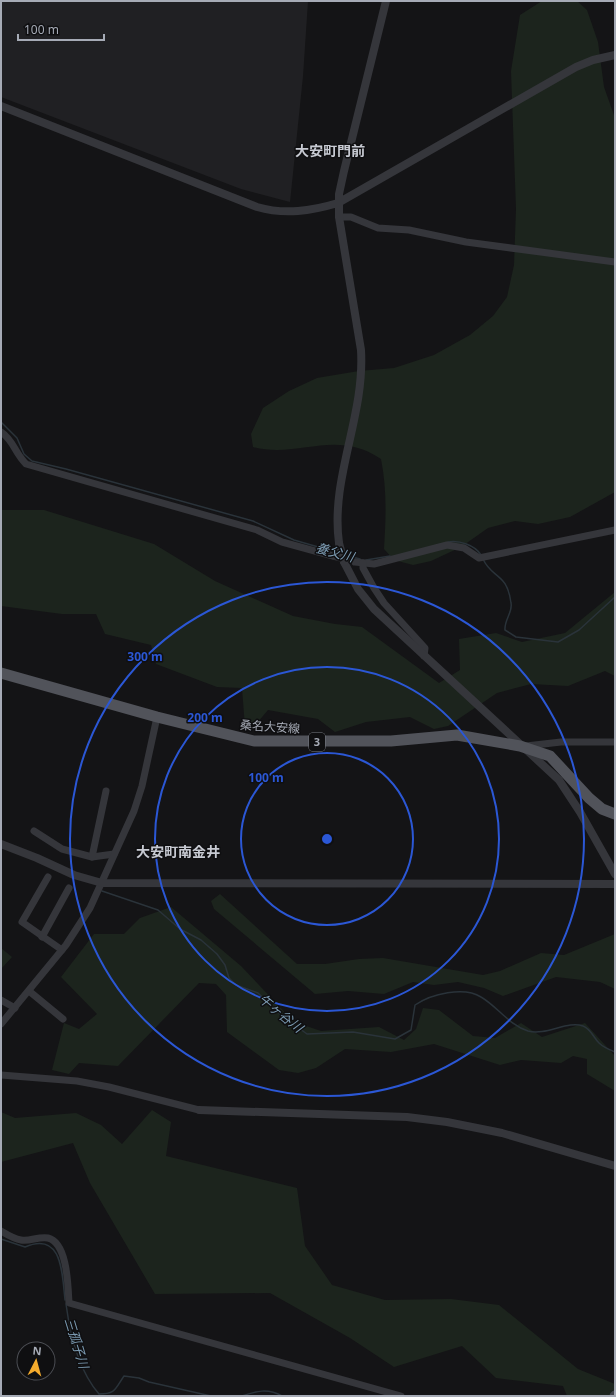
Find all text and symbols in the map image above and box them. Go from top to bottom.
scale bar [18,16,104,42]
text: 100 m [24,21,59,38]
district label: 大安町門前 [295,141,365,160]
water label: 養父川 [314,538,358,566]
text: 300 m [127,648,163,665]
text: 200 m [187,709,223,726]
street label: 桑名大安線 [240,716,301,737]
road number: 3 [309,733,325,751]
text: 100 m [248,769,284,786]
centre of rings [320,832,334,846]
district label: 大安町南金井 [136,842,220,861]
water label: 午ヶ谷川 [255,990,308,1038]
water label: 三孤子川 [61,1315,94,1372]
north arrow [16,1341,56,1381]
text: N [32,1343,42,1358]

